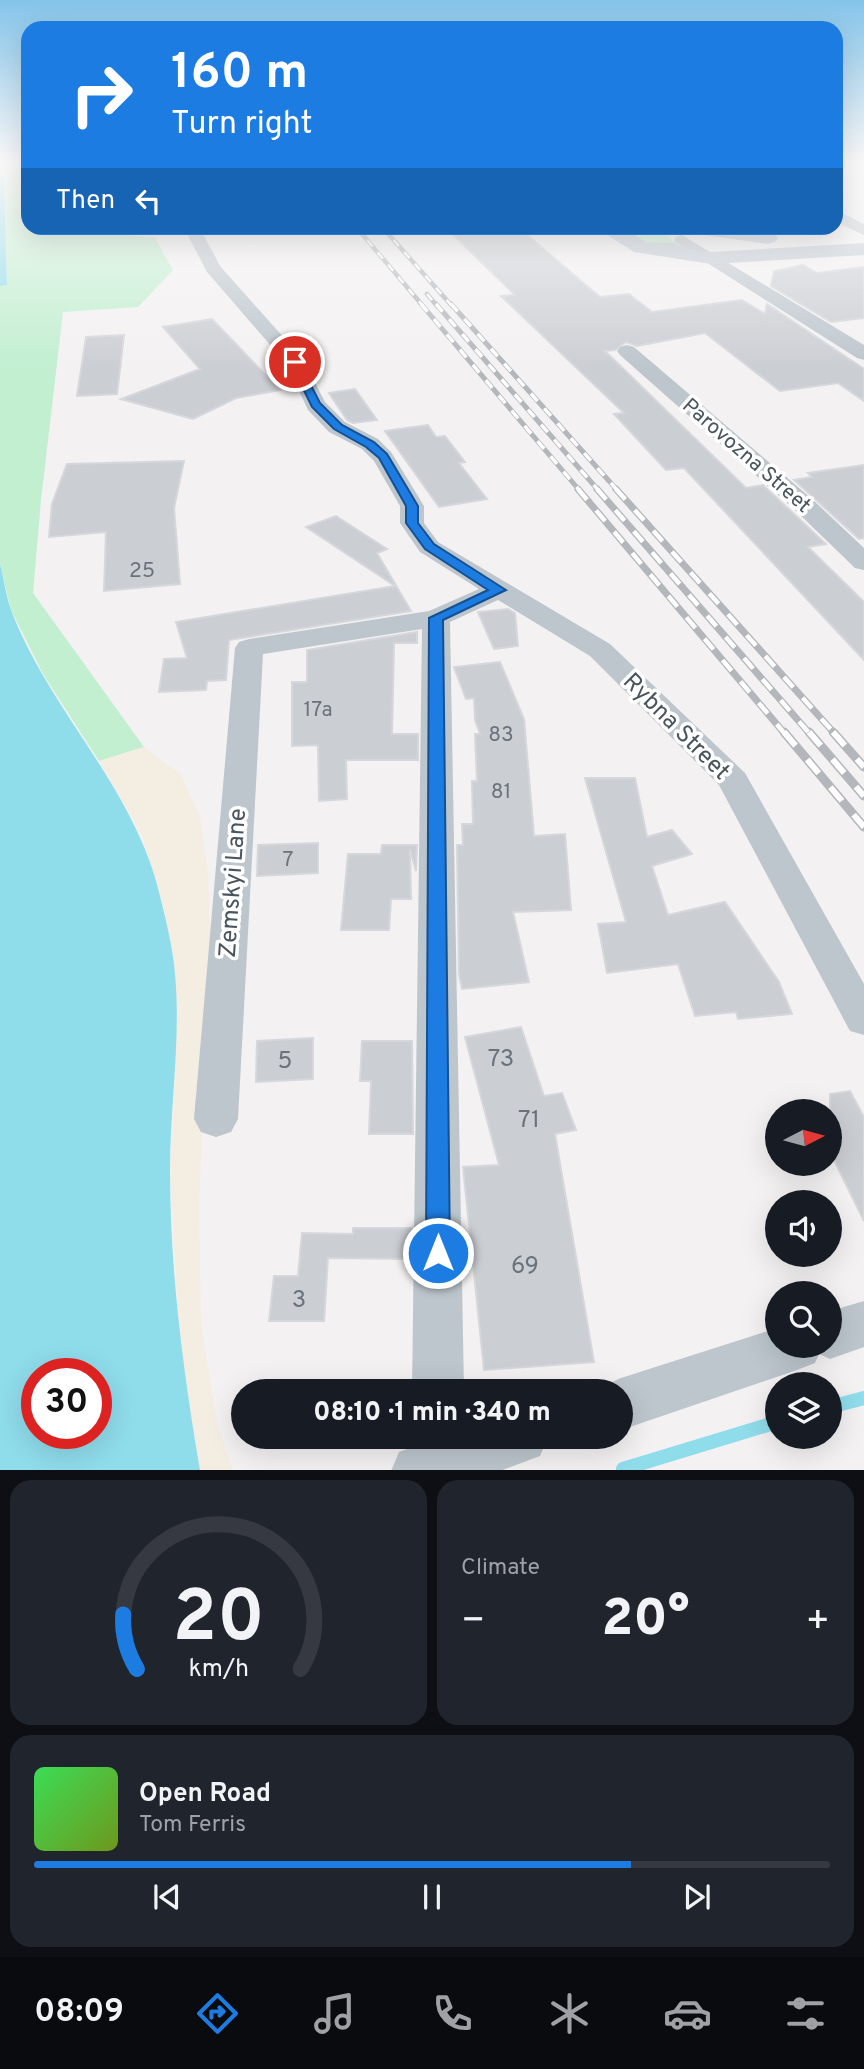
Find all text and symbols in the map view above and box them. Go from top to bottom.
text: 160 m [171,44,308,106]
icon: right [56,49,147,140]
text: Turn right [171,105,313,145]
icon: left [129,182,167,220]
text: Then [56,185,115,218]
pin [265,332,325,392]
icon: arrive [276,343,314,381]
street label: Parovozna Street [676,393,816,519]
house number: 25 [129,558,155,585]
street label: Rybna Street [616,667,736,787]
house number: 17а [303,697,333,724]
house number: 83 [488,722,514,749]
house number: 81 [491,779,511,806]
street label: Zemskyi Lane [214,807,254,959]
house number: 7 [283,847,294,874]
house number: 73 [488,1045,514,1075]
house number: 5 [278,1047,292,1077]
north arrow [765,1099,842,1176]
map controls [765,1099,842,1449]
house number: 71 [518,1106,540,1136]
button: sound [765,1190,842,1267]
position arrow [401,1216,475,1290]
house number: 69 [511,1252,539,1282]
button: search [765,1281,842,1358]
house number: 3 [292,1286,306,1316]
speed limit sign: 30 [21,1358,112,1449]
button: layers [765,1372,842,1449]
text: 08:10 · 1 min · 340 m [313,1397,551,1430]
text: Climate [461,1554,540,1583]
text: 20 [172,1575,265,1667]
text: 20° [601,1588,690,1654]
text: − [461,1598,486,1647]
text: + [805,1598,830,1647]
text: km/h [188,1653,249,1685]
text: Open Road [139,1778,271,1811]
text: Tom Ferris [139,1811,246,1840]
icon: previous [148,1878,186,1916]
icon: pause [413,1878,451,1916]
icon: next [678,1878,716,1916]
icon: directions [193,1989,242,2038]
icon: music [310,1989,359,2038]
icon: phone [428,1989,477,2038]
icon: climate [545,1989,594,2038]
icon: car [663,1989,712,2038]
icon: filters [781,1989,830,2038]
text: 08:09 [34,1993,124,2033]

